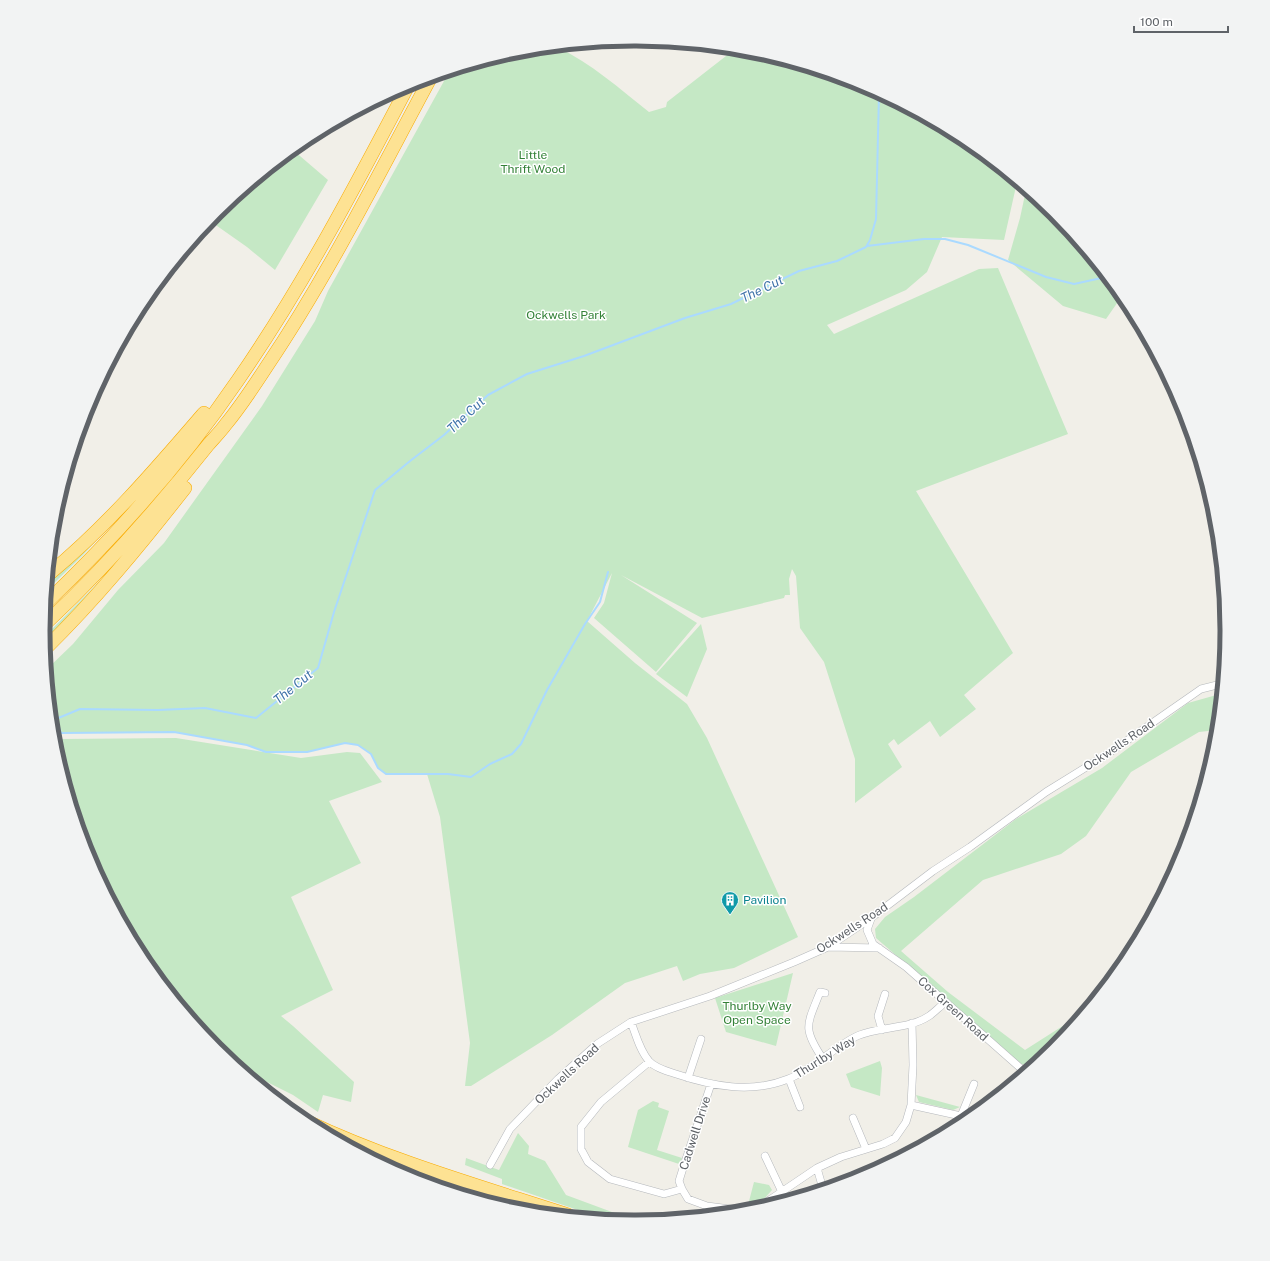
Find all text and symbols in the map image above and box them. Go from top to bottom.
scale bar [1134,8,1228,34]
text: 100 m [1140,15,1173,29]
park label: Little Thrift Wood [500,148,566,176]
water label: The Cut [738,272,786,306]
park label: Ockwells Park [526,308,606,322]
water label: The Cut [444,394,488,436]
water label: The Cut [271,667,316,707]
street label: Ockwells Road [1081,716,1157,774]
building icon: Pavilion [720,890,740,915]
place label: Pavilion [743,893,786,907]
street label: Ockwells Road [814,900,890,956]
street label: Cox Green Road [915,974,991,1044]
park label: Thurlby Way Open Space [722,999,792,1027]
street label: Thurlby Way [792,1032,859,1081]
street label: Ockwells Road [532,1041,602,1107]
street label: Cadwell Drive [676,1094,714,1172]

